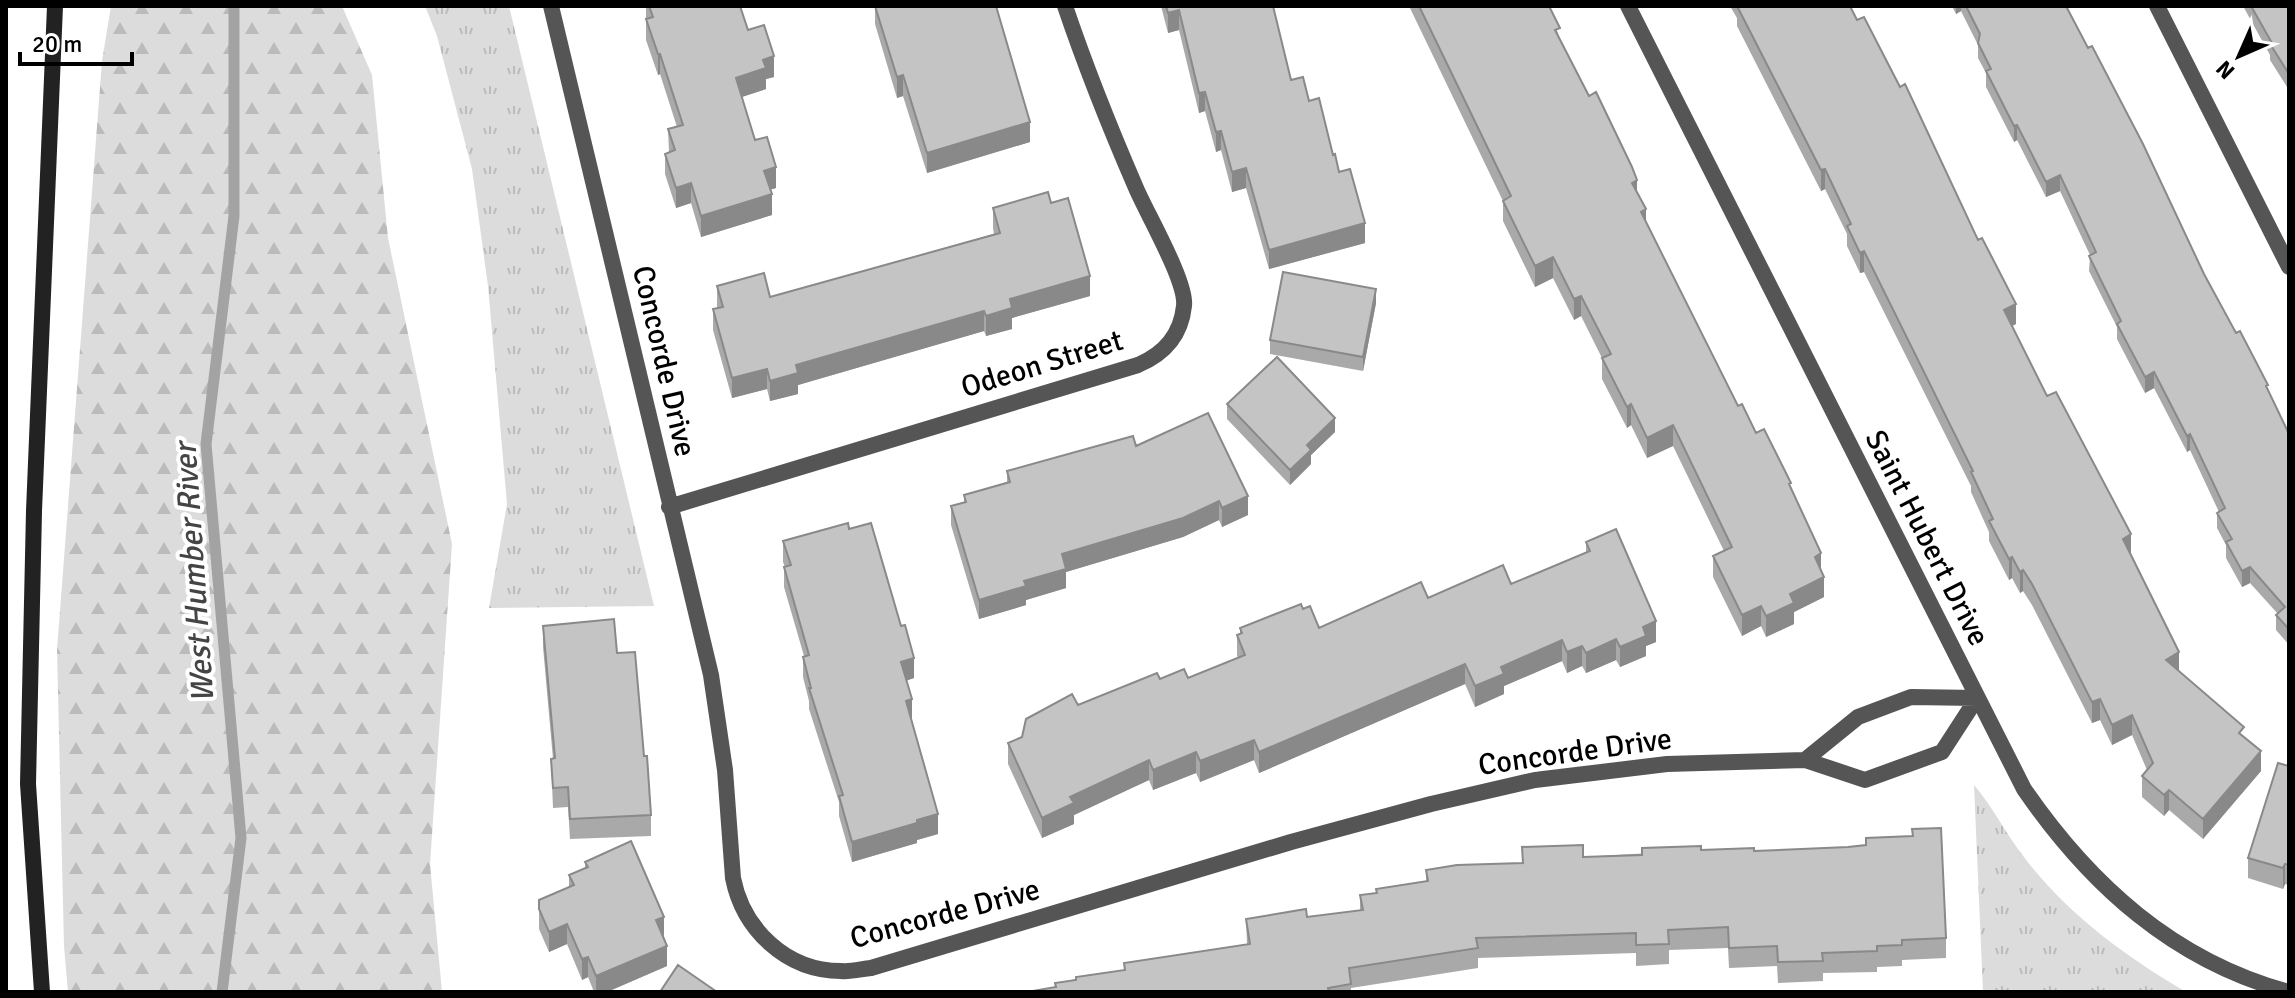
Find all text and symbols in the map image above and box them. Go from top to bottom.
scale bar [20,16,132,66]
north arrow [2199,16,2279,96]
text: 20 m [32,29,82,59]
text: N [2210,55,2240,85]
street label: Concorde Drive [624,262,704,460]
street label: Odeon Street [957,322,1127,406]
street label: Saint Hubert Drive [1857,424,1997,652]
water label: West Humber River [165,438,223,704]
street label: Concorde Drive [1476,720,1674,784]
street label: Concorde Drive [846,871,1044,957]

